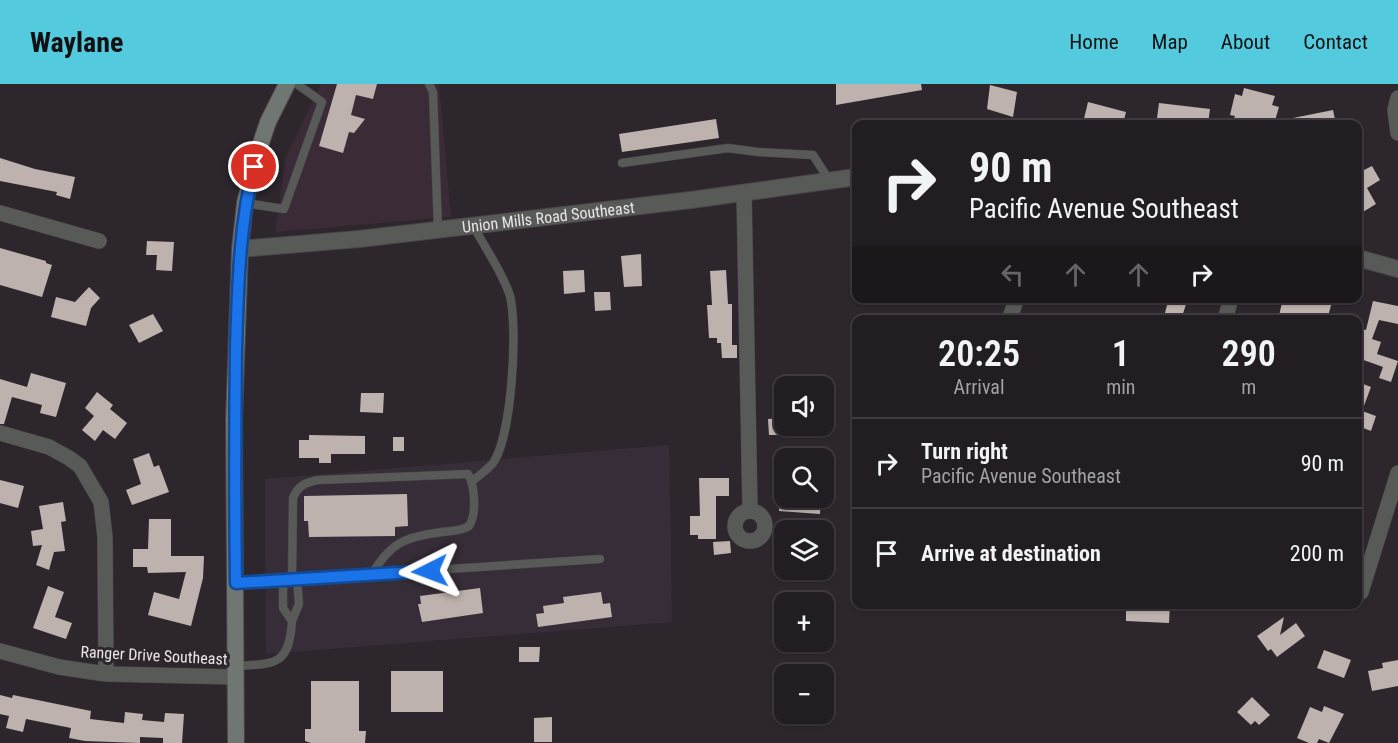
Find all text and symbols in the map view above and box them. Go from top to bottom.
text: Waylane [30,26,123,59]
text: Home [1069,30,1119,54]
text: Map [1152,30,1188,54]
text: About [1221,30,1270,54]
text: Contact [1303,30,1368,54]
pin [228,141,279,192]
text: 90 m [969,143,1052,192]
icon: right [870,144,948,222]
icon: arrive [237,150,270,183]
text: Pacific Avenue Southeast [969,193,1239,225]
street label: Union Mills Road Southeast [461,198,636,237]
icon: left [996,258,1029,291]
icon: ahead [1059,258,1092,291]
icon: ahead [1122,258,1155,291]
icon: right [1185,258,1218,291]
text: 20:25 [938,333,1020,375]
text: 1 [1112,333,1130,375]
text: 290 [1222,333,1276,375]
text: Arrival [954,375,1005,399]
text: min [1106,375,1135,399]
text: m [1241,375,1256,399]
map controls [774,376,834,724]
button: sound [774,376,834,436]
text: Turn right [921,439,1008,464]
icon: right [870,447,903,480]
button: search [774,448,834,508]
text: 90 m [1301,451,1344,476]
text: Pacific Avenue Southeast [921,464,1121,488]
button: layers [774,520,834,580]
icon: arrive [870,537,903,570]
position arrow [398,539,462,603]
text: Arrive at destination [921,541,1101,566]
text: 200 m [1290,541,1344,566]
button: + [774,592,834,652]
street label: Ranger Drive Southeast [80,642,228,669]
button: − [774,664,834,724]

